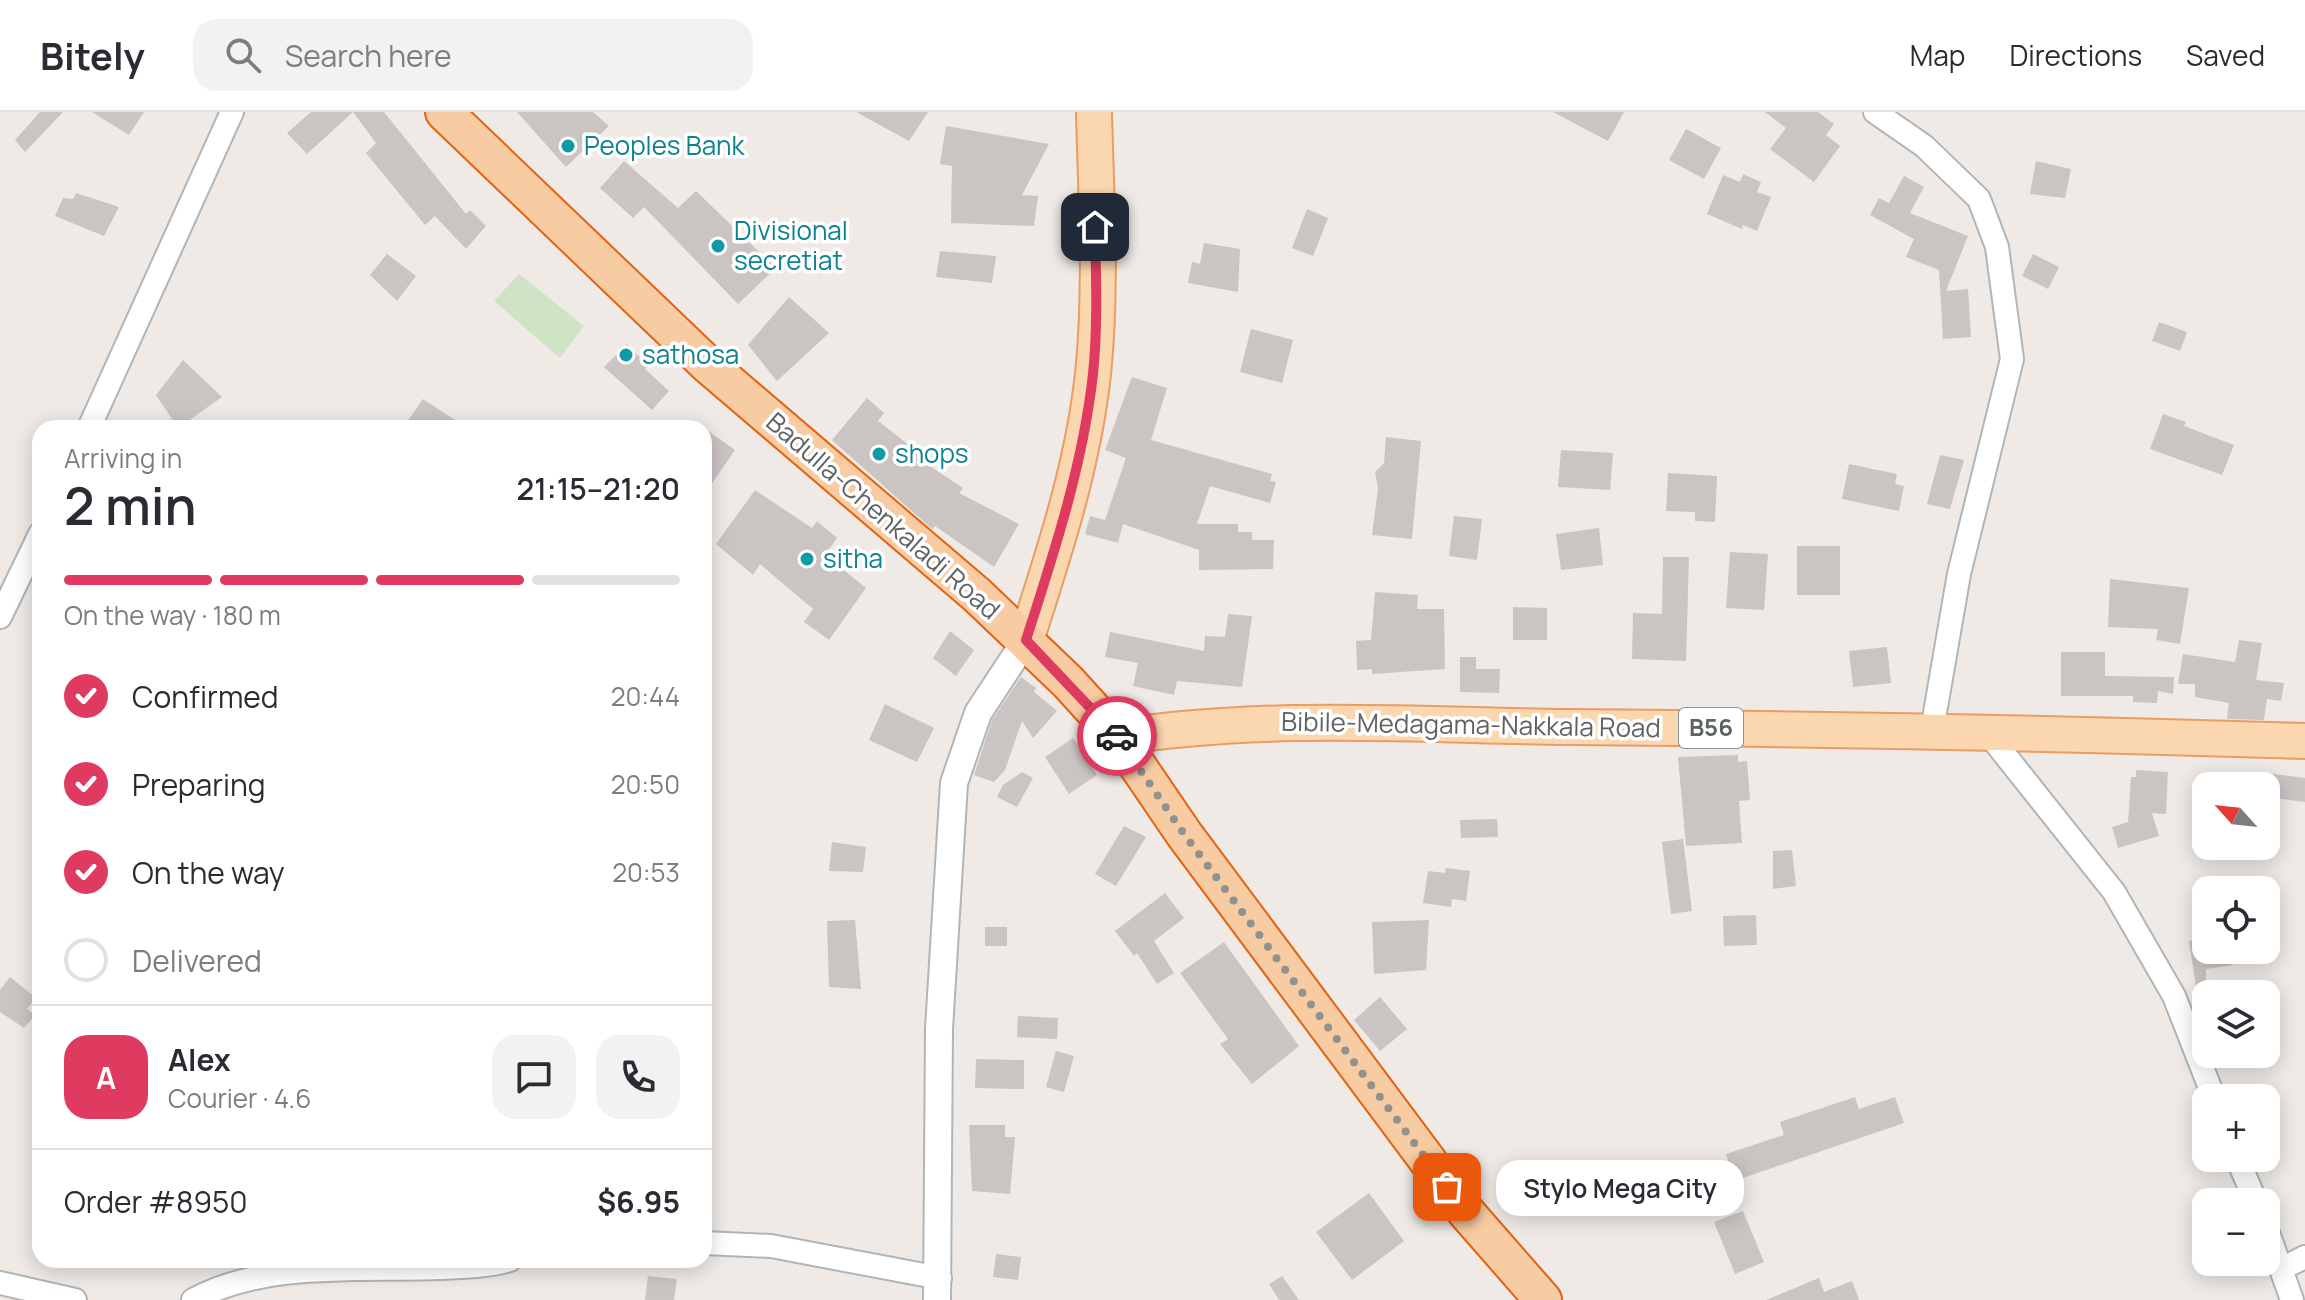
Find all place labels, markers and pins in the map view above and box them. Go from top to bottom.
place label: Peoples Bank [584,127,746,163]
marker: Peoples Bank [559,137,577,155]
pin [1061,193,1129,261]
place label: Divisional secretiat [734,212,848,278]
marker: Divisional secretiat [709,237,727,255]
place label: sathosa [642,336,739,372]
marker: sathosa [617,346,635,364]
place label: shops [895,435,968,471]
marker: shops [870,445,888,463]
place label: sitha [823,540,883,576]
marker: sitha [798,550,816,568]
pin [1413,1153,1481,1221]
callout: Stylo Mega City [1495,1159,1743,1215]

